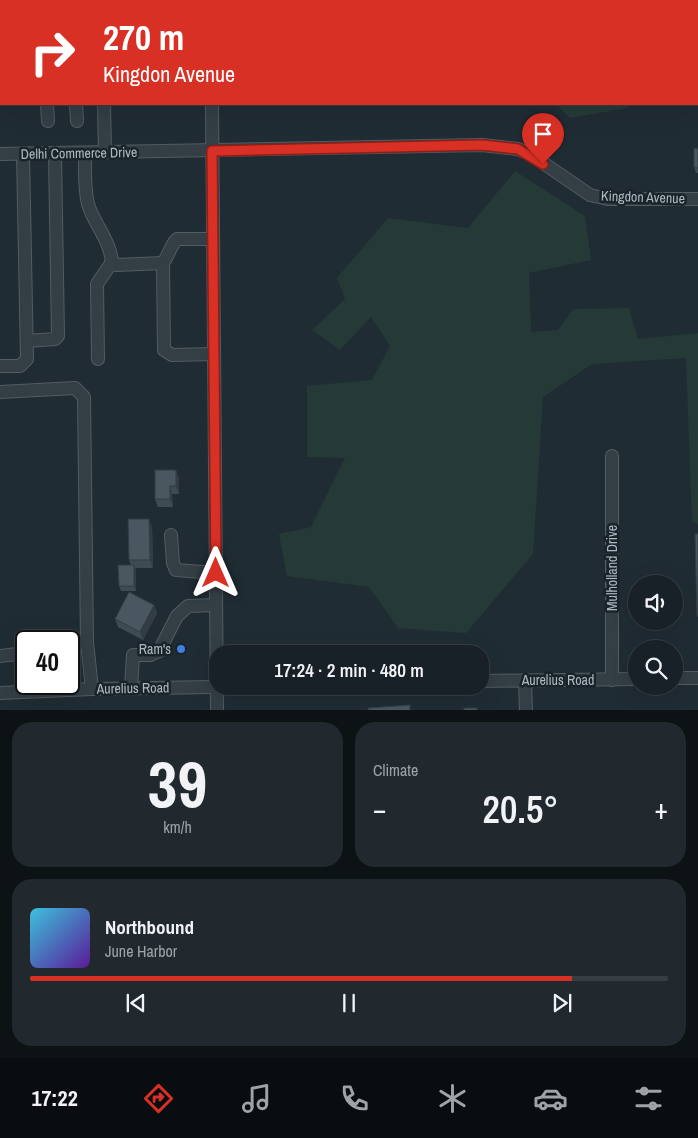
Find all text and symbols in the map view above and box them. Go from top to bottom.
text: 270 m [103,14,184,61]
icon: right [20,20,85,85]
text: Kingdon Avenue [103,59,235,89]
pin [522,113,564,164]
icon: arrive [529,120,557,148]
street label: Delhi Commerce Drive [20,143,138,163]
street label: Kingdon Avenue [601,187,685,207]
street label: Mulholland Drive [603,525,621,611]
position arrow [189,546,241,598]
map controls [628,575,683,695]
button: sound [628,575,683,630]
speed limit sign: 40 [15,630,80,695]
place label: Ram's [139,640,171,658]
button: search [628,640,683,695]
marker: Ram's [175,643,187,655]
text: 17:24 · 2 min · 480 m [274,657,424,683]
street label: Aurelius Road [521,671,594,689]
street label: Aurelius Road [95,678,170,698]
text: 39 [148,740,207,827]
text: Climate [373,759,418,781]
text: 20.5° [483,784,558,835]
text: − [373,790,386,828]
text: + [655,790,668,828]
text: km/h [163,816,192,838]
text: Northbound [105,914,194,940]
text: June Harbor [105,940,177,962]
icon: previous [122,989,150,1017]
icon: pause [335,989,363,1017]
icon: next [548,989,576,1017]
icon: directions [141,1081,176,1116]
icon: music [239,1081,274,1116]
icon: phone [337,1081,372,1116]
icon: climate [435,1081,470,1116]
icon: car [533,1081,568,1116]
icon: filters [631,1081,666,1116]
text: 17:22 [32,1083,78,1113]

